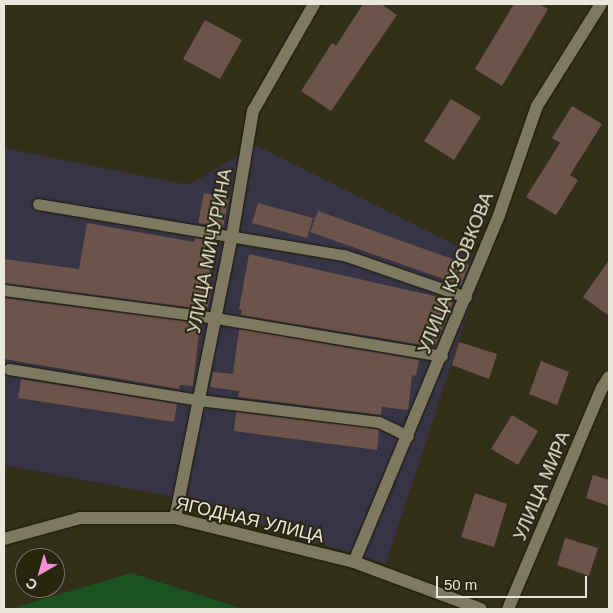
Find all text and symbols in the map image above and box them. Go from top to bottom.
street label: УЛИЦА МИЧУРИНА [183,167,237,335]
street label: УЛИЦА КУЗОВКОВА [414,189,498,357]
street label: УЛИЦА МИРА [509,428,575,544]
street label: ЯГОДНАЯ УЛИЦА [174,492,326,548]
north arrow [15,548,65,598]
scale bar [438,566,589,598]
text: С [22,575,40,593]
text: 50 m [444,576,477,593]

